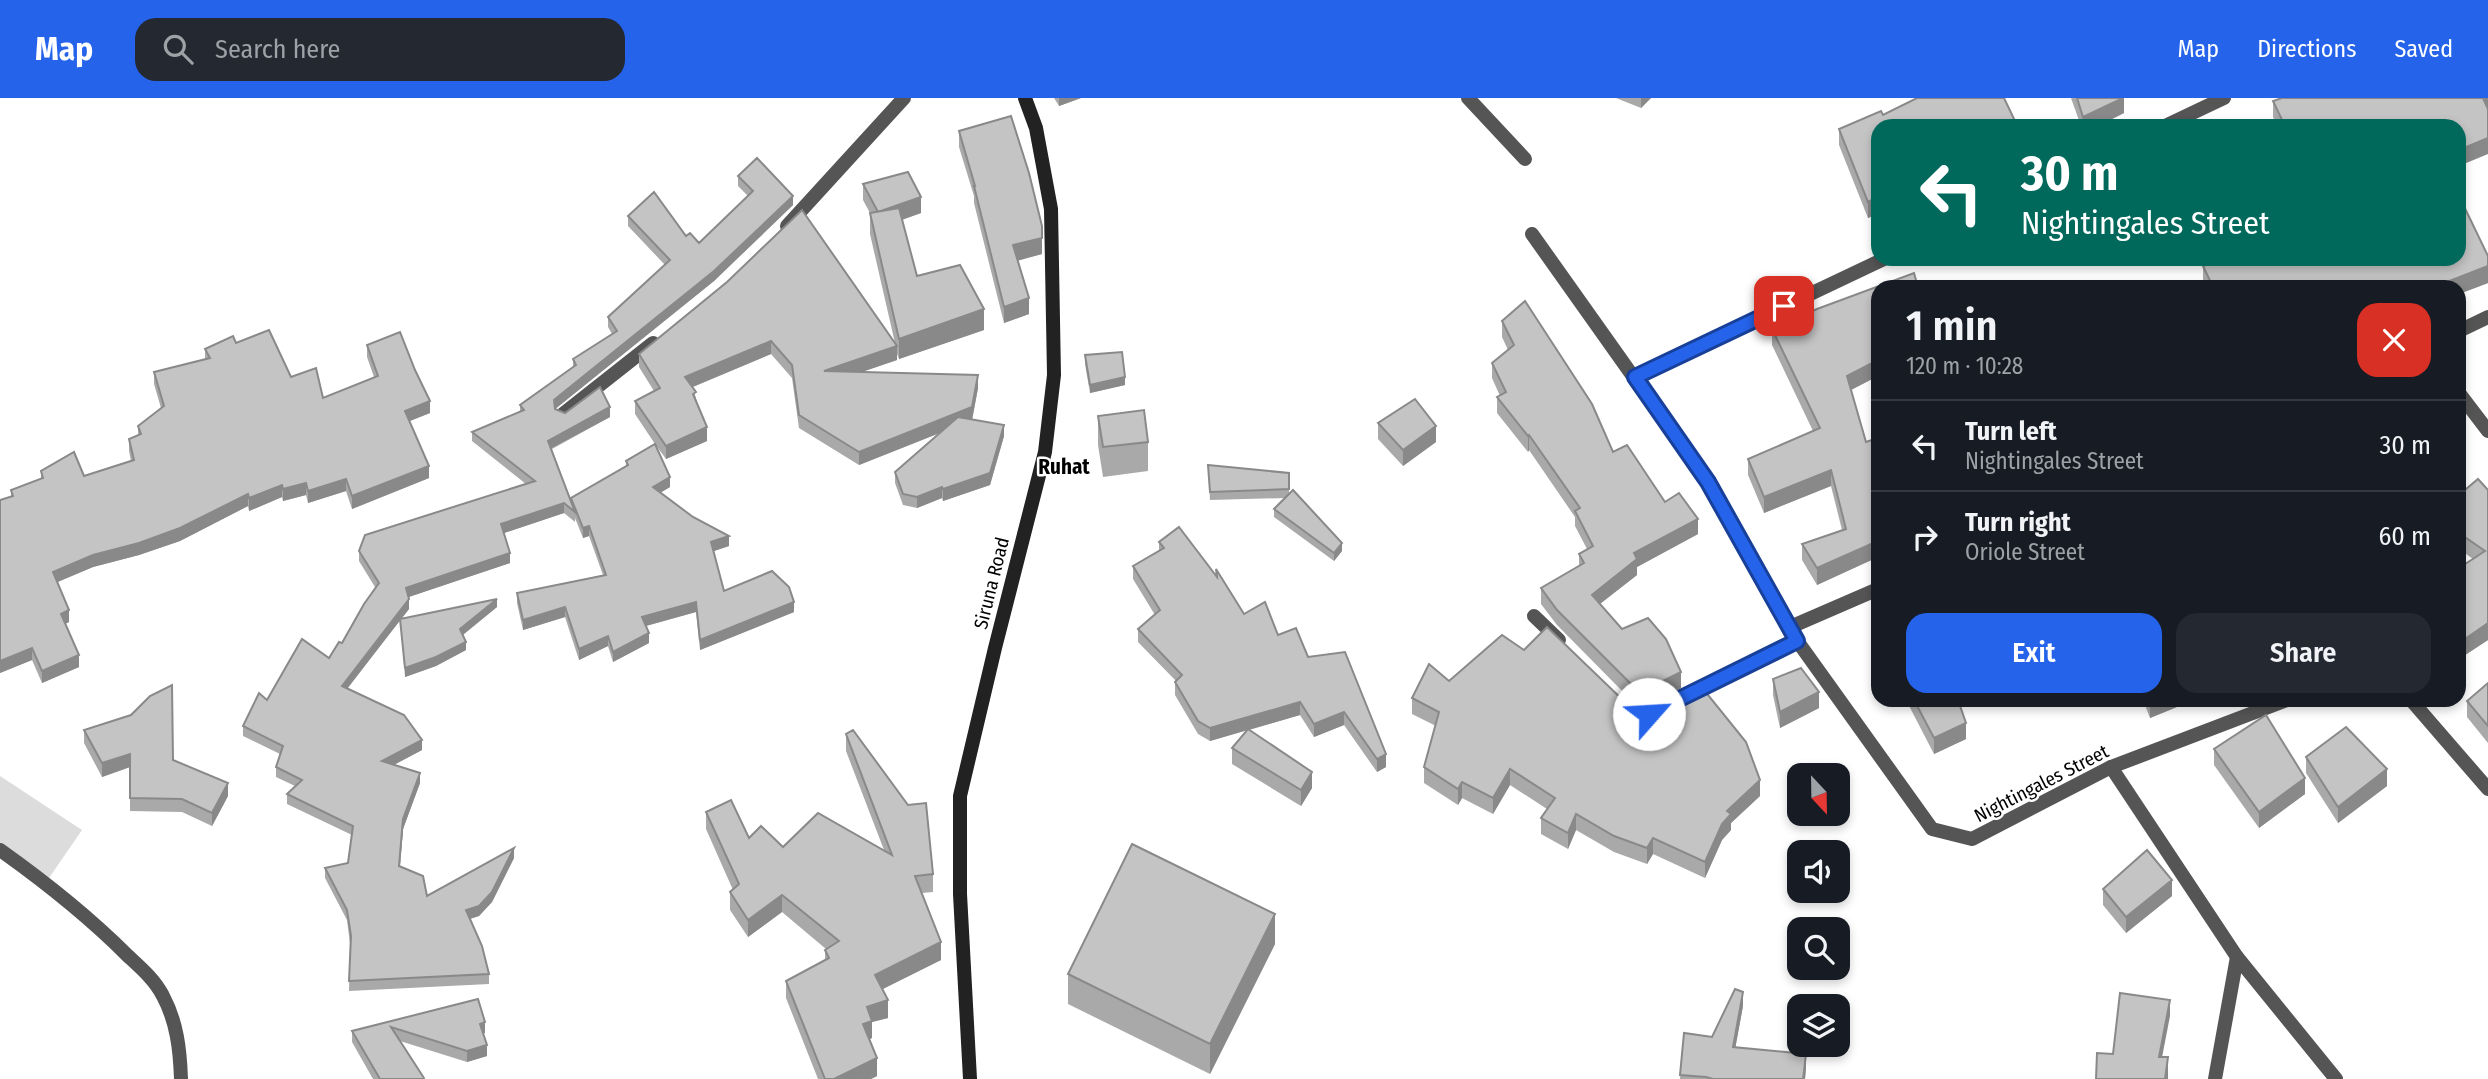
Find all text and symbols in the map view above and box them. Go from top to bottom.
search box [135,18,625,81]
text: Map [35,29,93,69]
icon: search [159,30,197,68]
text: Search here [215,34,340,65]
text: Map [2178,35,2219,63]
text: Directions [2257,35,2356,63]
text: Saved [2394,35,2453,63]
text: 30 m [2021,144,2119,203]
icon: left [1906,147,1997,238]
text: Nightingales Street [2021,204,2270,242]
pin [1754,276,1814,336]
icon: arrive [1765,287,1803,325]
text: 1 min [1906,301,1997,351]
button: close [2357,303,2431,377]
text: 120 m · 10:28 [1906,352,2023,380]
text: Turn left [1965,416,2057,447]
icon: left [1906,427,1944,465]
text: 30 m [2380,430,2431,461]
text: Nightingales Street [1965,447,2144,475]
district label: Ruhat [1038,454,1090,480]
text: Turn right [1965,507,2071,538]
icon: right [1906,518,1944,556]
text: 60 m [2378,521,2431,552]
street label: Siruna Road [969,535,1014,631]
text: Oriole Street [1965,538,2085,566]
button: Exit [1906,613,2162,693]
button: Share [2176,613,2431,693]
position arrow [1612,677,1686,751]
street label: Nightingales Street [1970,739,2113,827]
north arrow [1787,763,1850,826]
map controls [1787,763,1850,1057]
button: sound [1787,840,1850,903]
button: search [1787,917,1850,980]
button: layers [1787,994,1850,1057]

